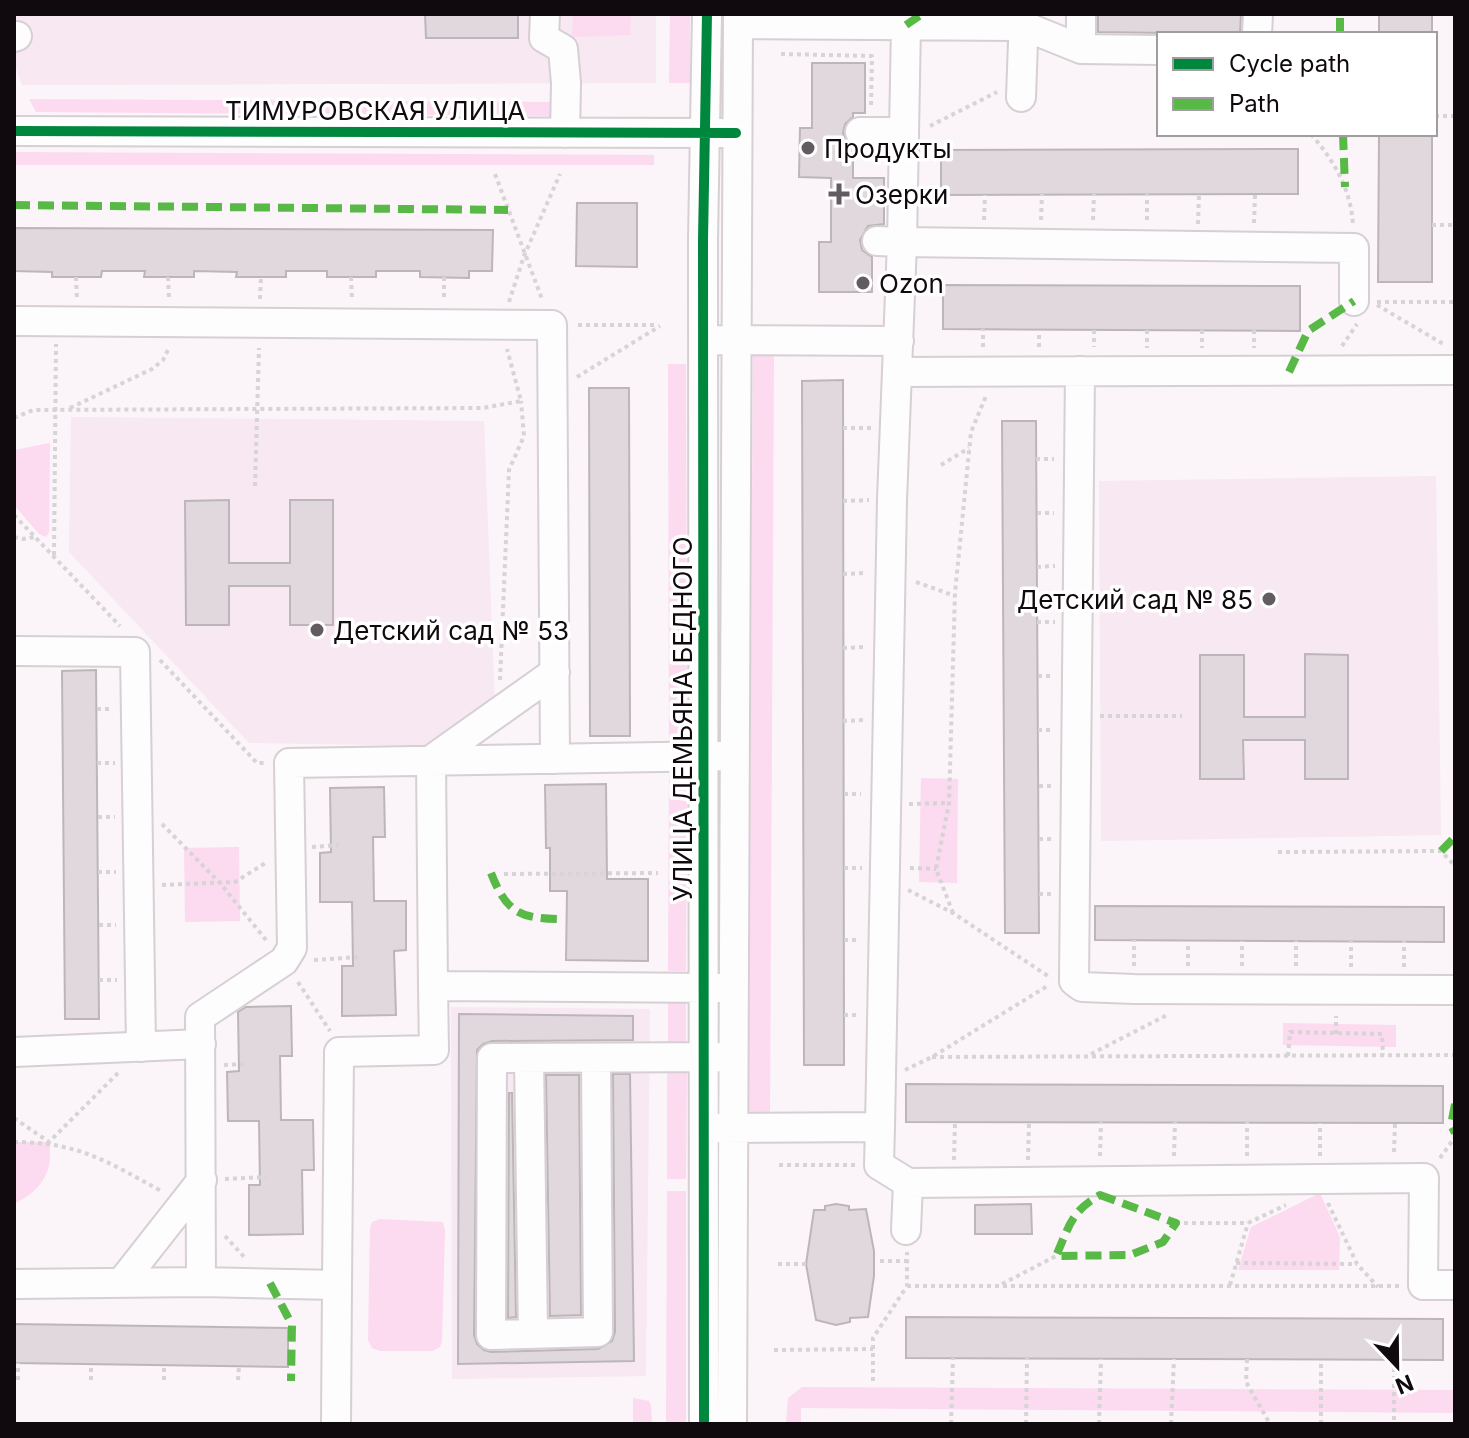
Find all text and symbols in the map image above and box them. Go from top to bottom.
legend [1157,32,1437,136]
text: Cycle path [1229,49,1350,78]
text: Path [1229,89,1280,118]
street label: ТИМУРОВСКАЯ УЛИЦА [225,95,525,126]
place label: Продукты [824,133,952,164]
marker: Продукты [799,139,817,157]
place label: Озерки [855,179,948,210]
marker: Озерки [830,185,848,203]
place label: Ozon [879,268,944,299]
marker: Ozon [854,274,872,292]
street label: УЛИЦА ДЕМЬЯНА БЕДНОГО [667,536,698,902]
place label: Детский сад № 85 [1017,584,1253,615]
marker: Детский сад № 85 [1260,590,1278,608]
place label: Детский сад № 53 [333,615,569,646]
marker: Детский сад № 53 [308,621,326,639]
north arrow [1357,1326,1437,1406]
text: N [1392,1369,1417,1400]

